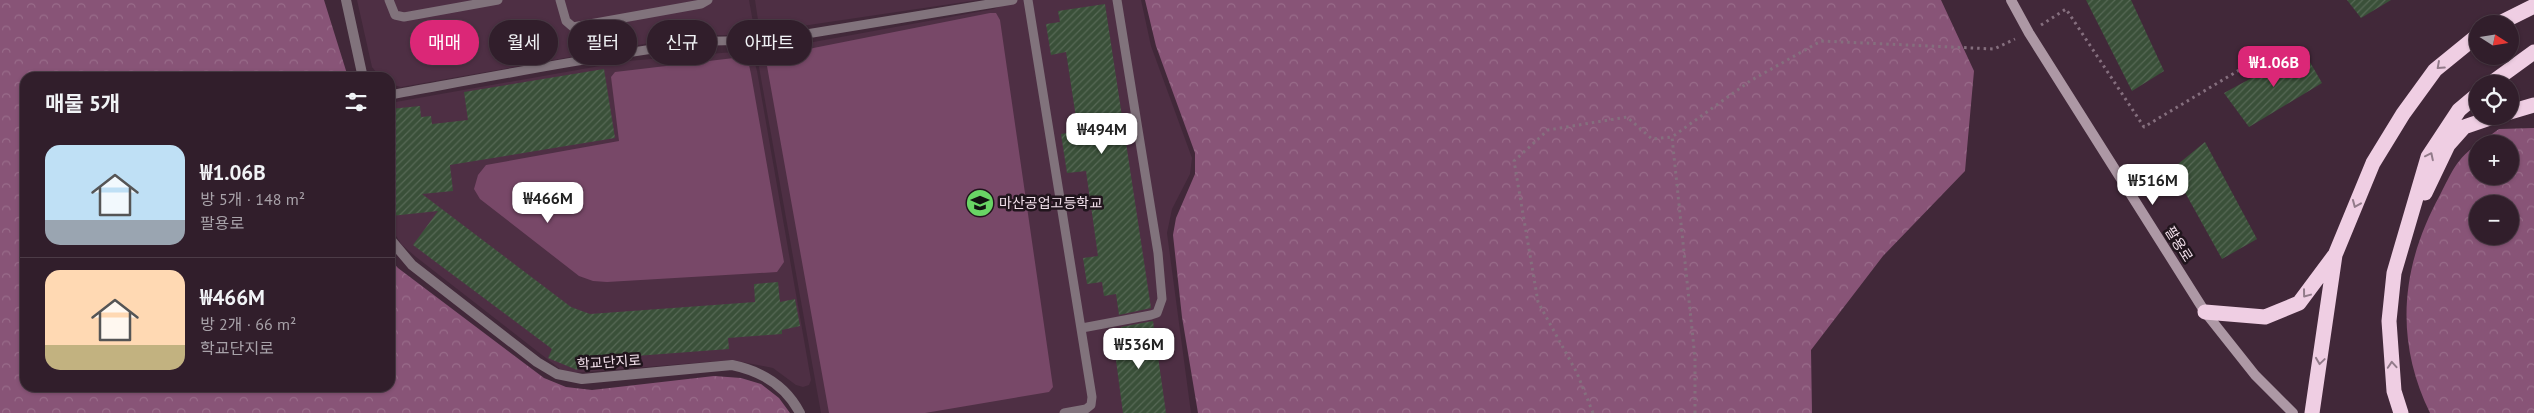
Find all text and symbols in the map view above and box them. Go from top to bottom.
north arrow [2469,15,2519,65]
map controls [2469,15,2519,245]
chip: 매매 [410,20,479,65]
chip: 월세 [489,20,558,65]
chip: 필터 [568,20,637,65]
chip: 신규 [647,20,717,65]
chip: 아파트 [727,20,812,65]
pin: ₩1.06B [2233,46,2315,88]
text: ₩1.06B [2249,52,2299,72]
one-way arrow [2437,60,2446,69]
button: locate [2469,75,2519,125]
icon: filters [342,88,370,116]
text: 매물 5개 [45,90,120,117]
pin: ₩494M [1067,112,1137,155]
text: ₩494M [1077,119,1127,139]
button: + [2469,135,2519,185]
one-way arrow [2424,152,2434,161]
text: ₩1.06B [200,159,266,186]
pin: ₩516M [2118,164,2188,206]
icon: home [85,165,145,225]
text: ₩516M [2128,170,2178,190]
pin: ₩466M [513,182,583,224]
text: ₩466M [523,188,573,208]
school or university icon: 마산공업고등학교 [965,188,995,218]
text: 방 5개 · 148 m² [200,189,305,209]
place label: 마산공업고등학교 [999,194,1102,212]
button: − [2469,195,2519,245]
one-way arrow [2352,199,2363,208]
text: 팔용로 [200,213,244,233]
street label: 팔용로 [2161,223,2197,265]
text: ₩466M [200,284,265,311]
one-way arrow [2303,288,2312,298]
icon: home [85,290,145,350]
text: 방 2개 · 66 m² [200,314,296,334]
pin: ₩536M [1104,328,1174,370]
text: ₩536M [1114,334,1164,354]
text: 학교단지로 [200,338,274,358]
street label: 학교단지로 [576,351,642,373]
one-way arrow [2315,357,2325,365]
one-way arrow [2387,361,2398,369]

